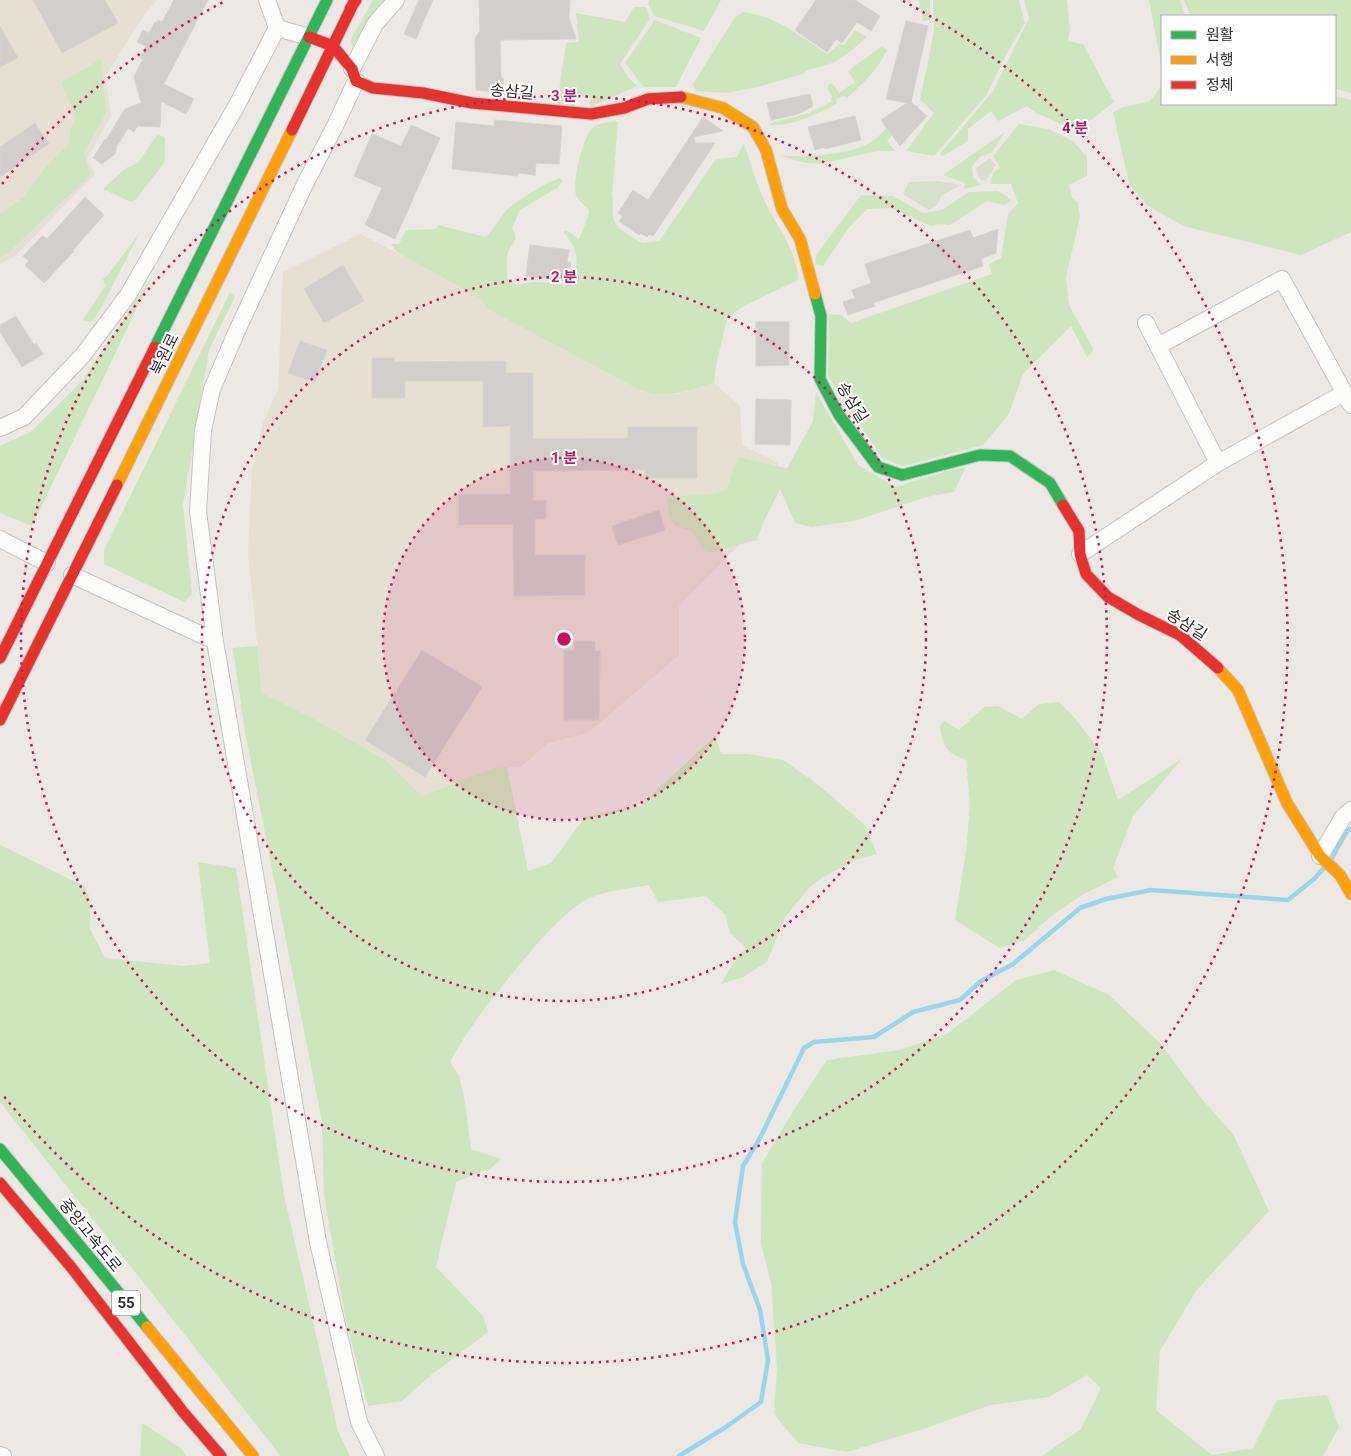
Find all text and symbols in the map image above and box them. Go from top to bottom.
legend [1161,15,1336,105]
text: 원활 [1206,26,1234,44]
text: 서행 [1206,51,1234,69]
text: 정체 [1206,76,1234,94]
street label: 송삼길 [489,80,535,103]
text: 3 분 [551,87,577,105]
text: 4 분 [1062,119,1088,137]
text: 2 분 [551,268,577,286]
street label: 북원로 [146,330,183,378]
street label: 송삼길 [833,379,872,426]
text: 1 분 [551,449,577,467]
street label: 송삼길 [1163,604,1210,644]
centre of rings [555,630,573,648]
street label: 중앙고속도로 [55,1195,126,1276]
road number: 55 [112,1290,140,1316]

